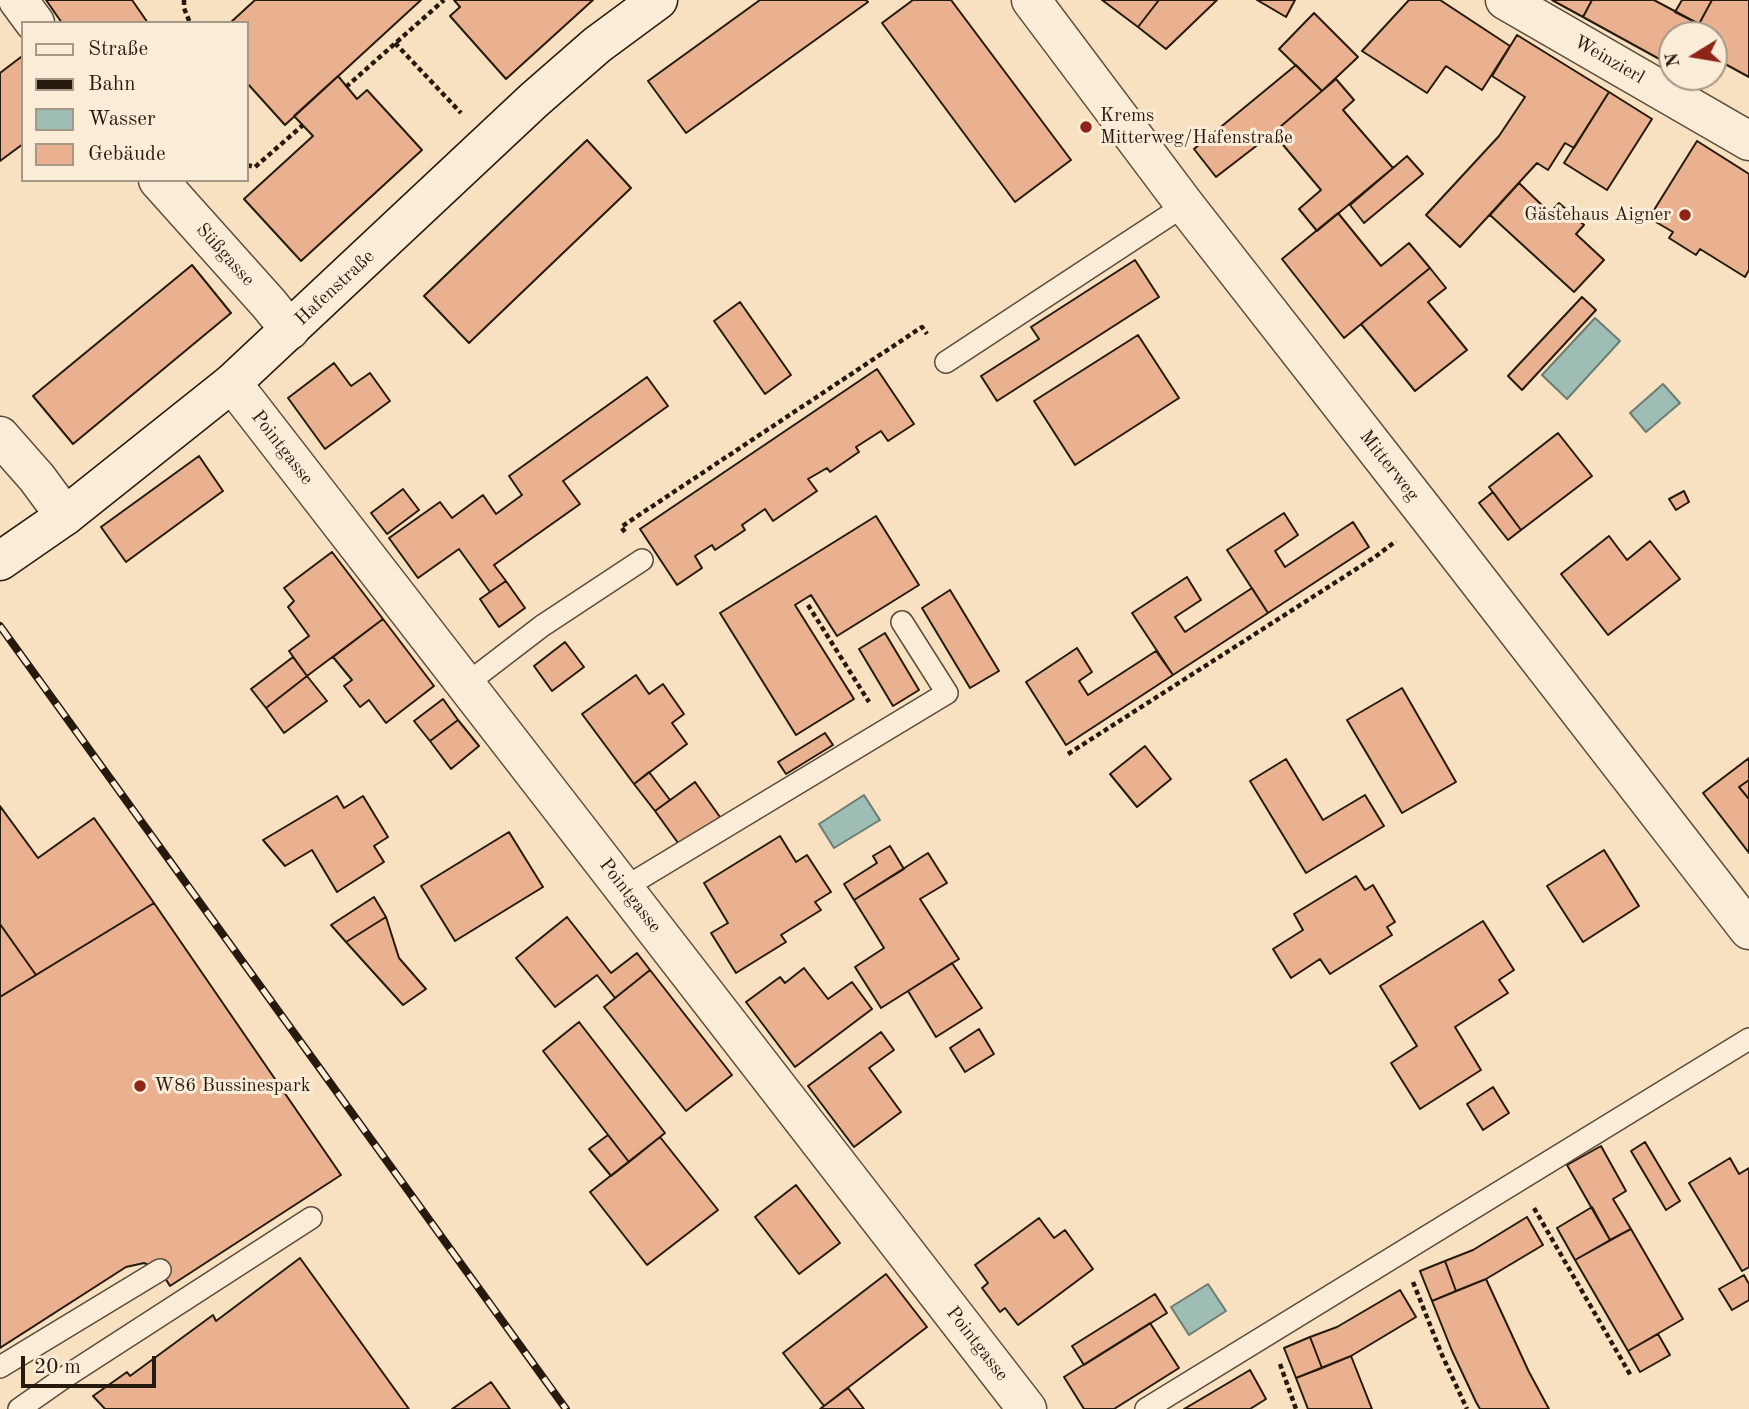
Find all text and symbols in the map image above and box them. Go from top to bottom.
legend [21,21,248,182]
north arrow [1658,21,1728,91]
street label: Weinzierl [1570,31,1648,89]
text: Straße [88,39,148,60]
text: N [1663,51,1685,69]
text: Bahn [88,74,136,95]
place label: Krems Mitterweg/Hafenstraße [1100,105,1293,149]
text: Wasser [88,109,156,130]
marker: Krems Mitterweg/Hafenstraße [1078,119,1094,135]
text: Gebäude [88,144,166,165]
place label: Gästehaus Aigner [1524,204,1671,226]
marker: Gästehaus Aigner [1677,207,1693,223]
street label: Süßgasse [191,219,259,291]
street label: Hafenstraße [290,245,380,331]
street label: Pointgasse [246,406,318,490]
street label: Mitterweg [1354,426,1424,506]
street label: Pointgasse [594,854,666,938]
place label: W86 Bussinespark [154,1075,311,1097]
marker: W86 Bussinespark [132,1078,148,1094]
street label: Pointgasse [941,1302,1013,1386]
scale bar [24,1342,159,1386]
text: 20 m [34,1357,81,1378]

